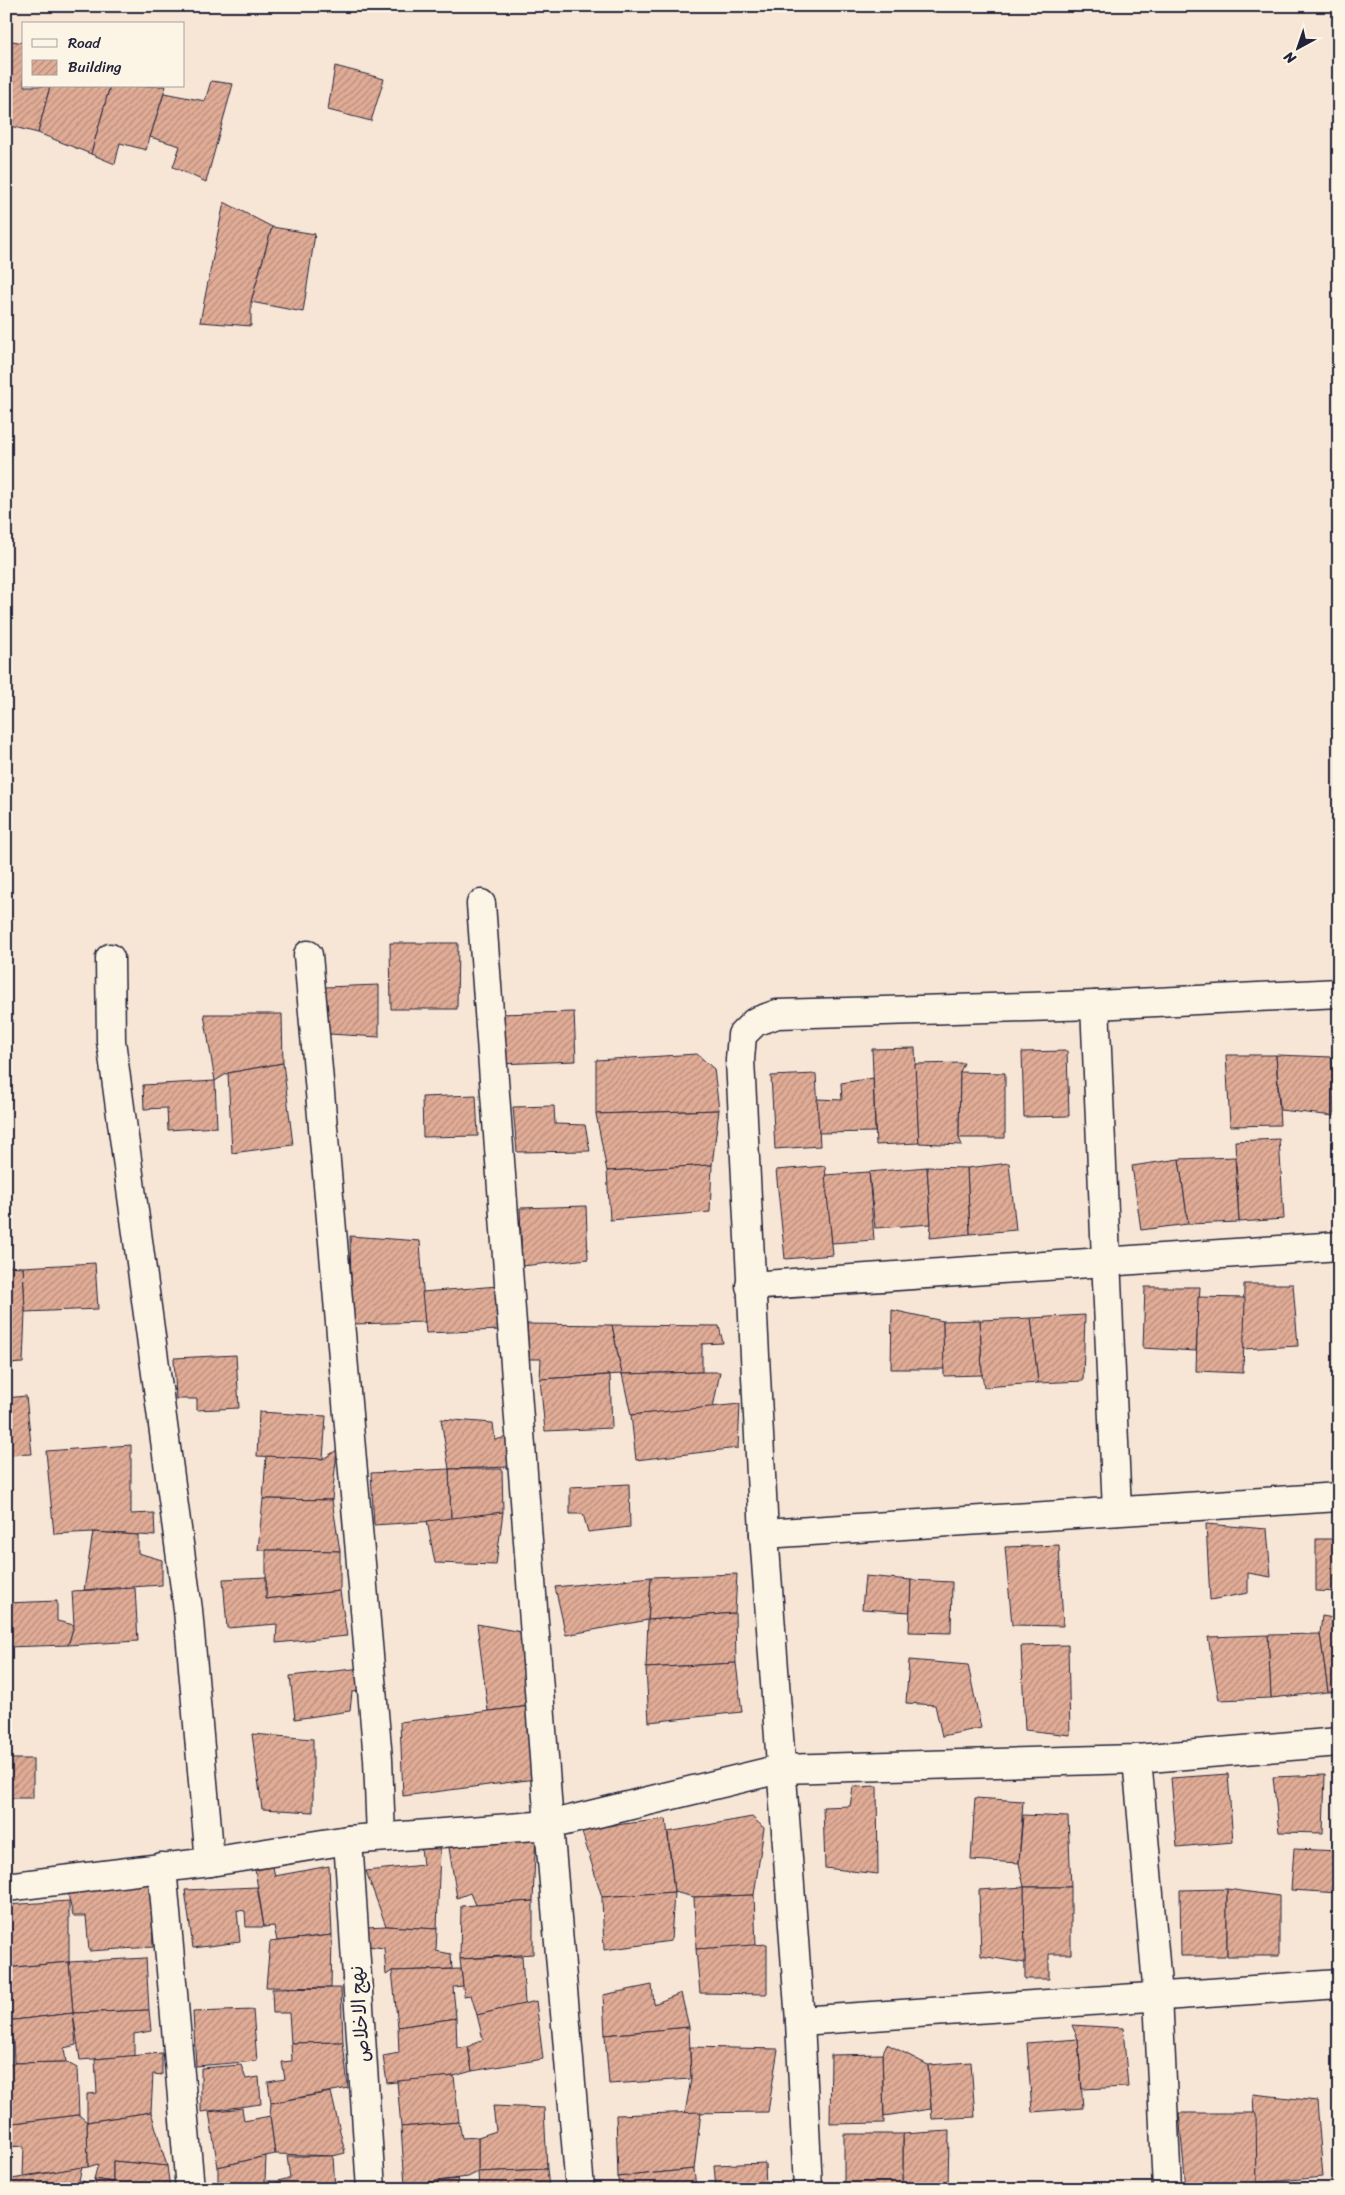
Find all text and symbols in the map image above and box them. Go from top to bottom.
legend [22,22,185,88]
north arrow [1272,22,1322,72]
text: Road [68,30,101,56]
text: N [1278,45,1302,71]
text: Building [68,54,122,80]
street label: نهج الاخلاص [340,1965,379,2063]

